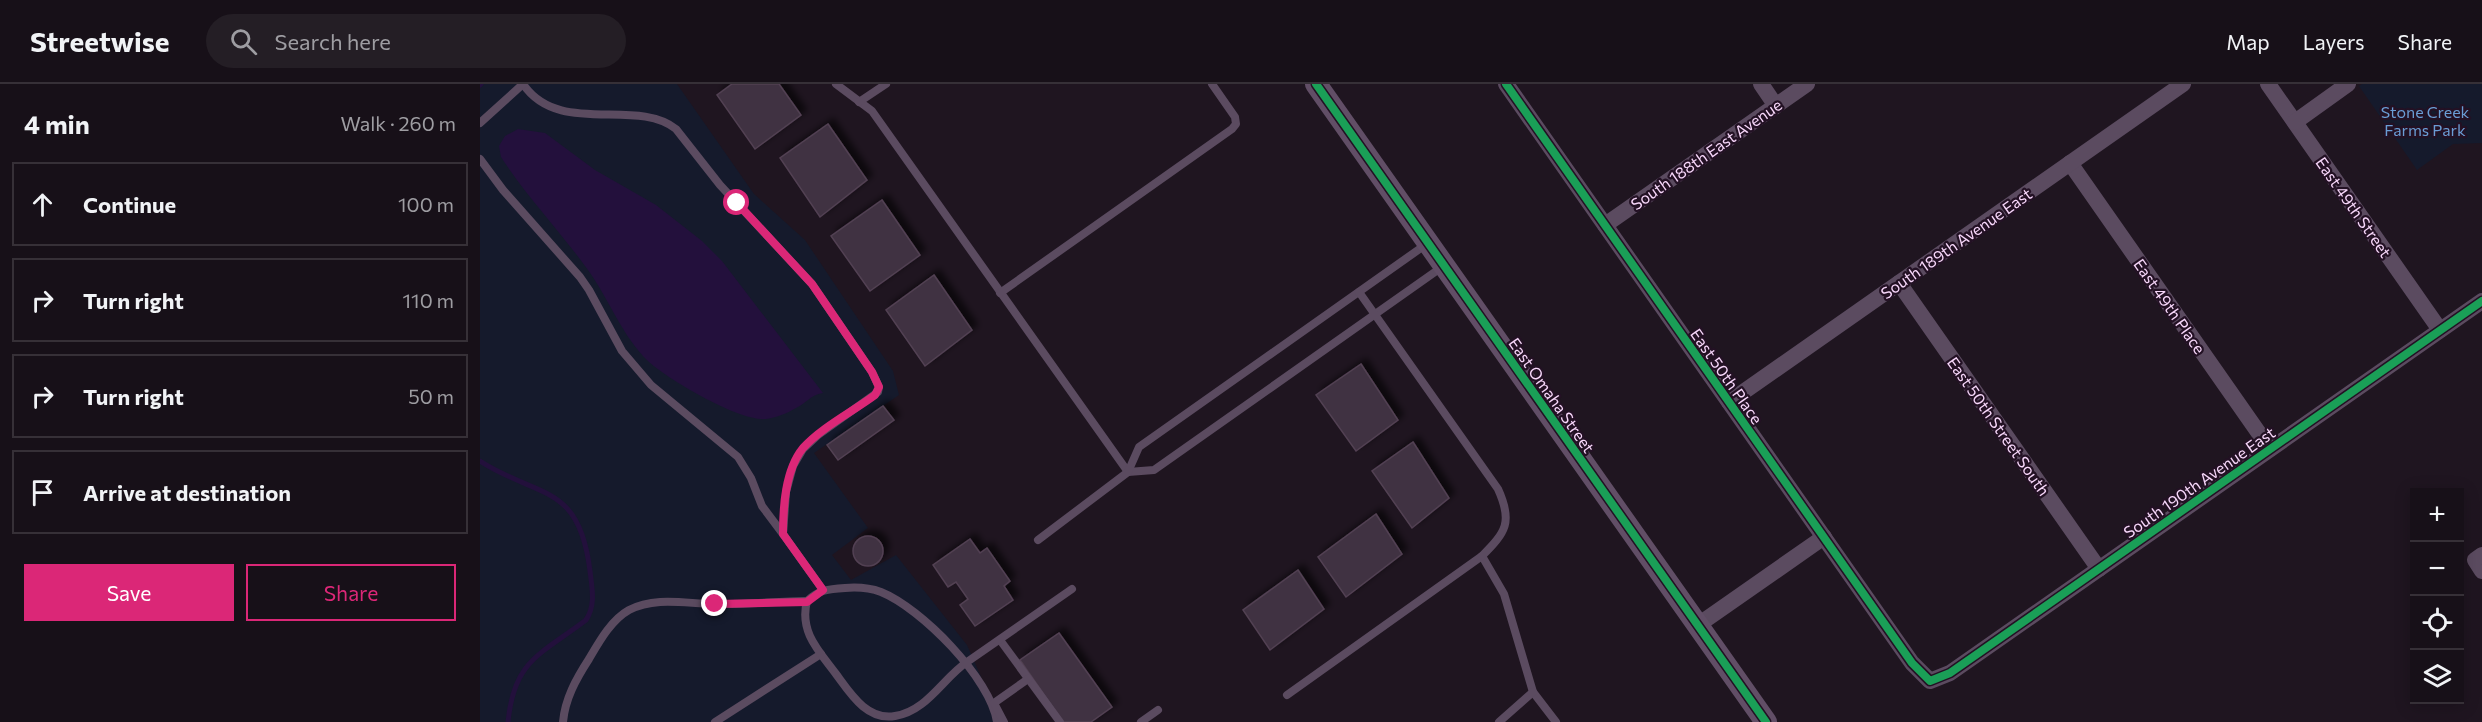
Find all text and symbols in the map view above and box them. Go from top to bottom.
search box [206,14,626,68]
text: Streetwise [30,24,170,58]
icon: search [227,25,260,58]
text: Search here [275,28,391,55]
text: Map [2226,29,2270,54]
text: Layers [2303,29,2365,54]
text: Share [2398,29,2452,54]
street label: South 188th East Avenue [1627,95,1785,213]
park label: Stone Creek Farms Park [2381,102,2470,139]
text: 4 min [24,108,90,139]
text: Walk · 260 m [340,111,456,135]
street label: East 49th Street [2312,153,2396,261]
street label: South 189th Avenue East [1877,183,2035,302]
icon: ahead [26,188,59,221]
route start [723,189,749,215]
text: Continue [83,191,176,218]
text: 100 m [398,192,454,216]
street label: East 49th Place [2130,255,2210,357]
icon: right [26,284,59,317]
text: Turn right [83,287,184,314]
text: 110 m [403,288,454,312]
street label: East 50th Place [1687,325,1767,427]
street label: East Omaha Street [1505,334,1599,456]
street label: East 50th Street South [1944,353,2054,499]
icon: right [26,380,59,413]
text: Turn right [83,383,184,410]
text: 50 m [408,384,454,408]
street label: South 190th Avenue East [2120,422,2279,542]
icon: arrive [26,476,59,509]
text: Arrive at destination [83,479,291,506]
map controls [2410,488,2464,704]
button: + [2410,488,2464,542]
button: − [2410,542,2464,596]
button: Save [24,564,234,621]
button: Share [246,564,456,621]
route end [701,590,727,616]
button: locate [2410,596,2464,650]
button: layers [2410,650,2464,704]

